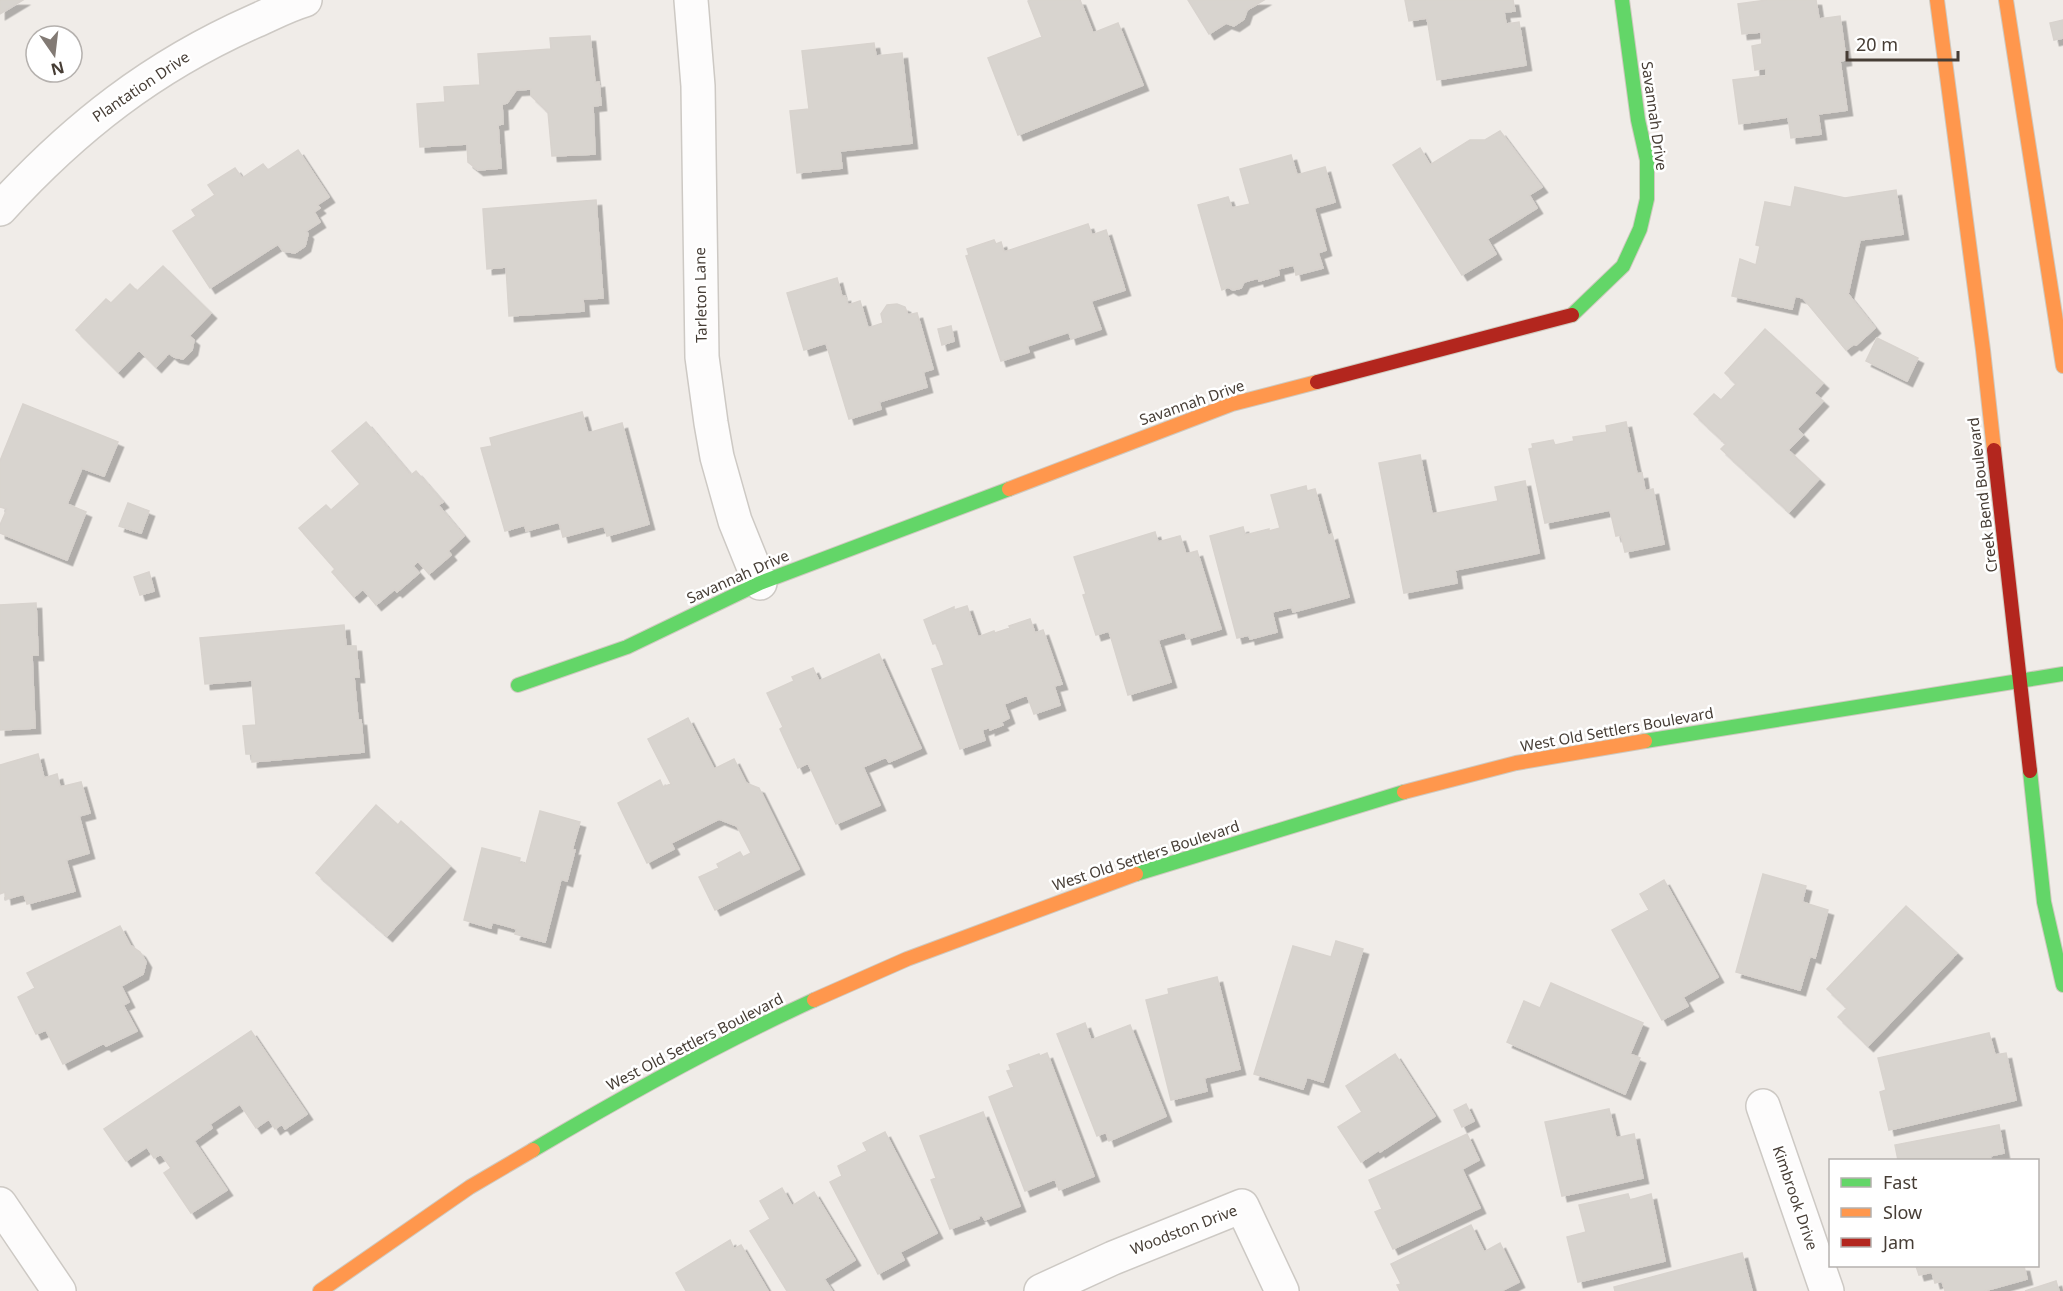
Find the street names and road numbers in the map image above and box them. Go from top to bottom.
street label: Plantation Drive [88,46,193,126]
street label: Savannah Drive [1637,60,1673,172]
street label: Tarleton Lane [689,247,711,343]
street label: Savannah Drive [1136,375,1247,429]
street label: Creek Bend Boulevard [1963,416,2001,574]
street label: Savannah Drive [683,545,792,608]
street label: West Old Settlers Boulevard [1519,702,1715,756]
street label: West Old Settlers Boulevard [1050,815,1242,895]
street label: West Old Settlers Boulevard [603,988,786,1094]
street label: Kimbrook Drive [1769,1143,1823,1253]
street label: Woodston Drive [1127,1199,1240,1259]

